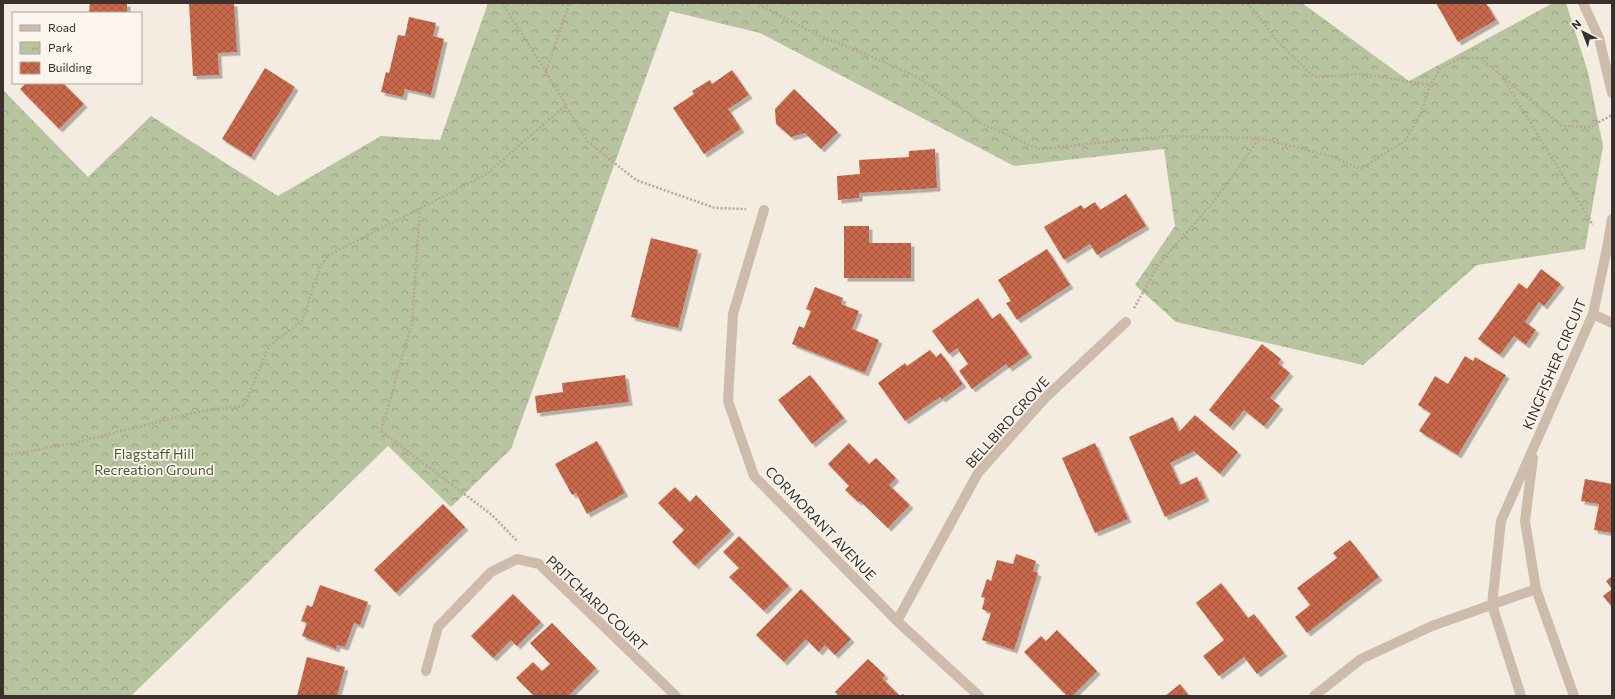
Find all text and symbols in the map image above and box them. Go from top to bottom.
legend [12,12,142,84]
north arrow [1563,12,1603,52]
text: N [1569,17,1583,32]
text: Road [48,20,76,34]
text: Park [48,40,74,54]
text: Building [48,60,92,74]
street label: KINGFISHER CIRCUIT [1519,296,1589,432]
street label: BELLBIRD GROVE [961,373,1053,471]
park label: Flagstaff Hill Recreation Ground [94,445,214,478]
street label: CORMORANT AVENUE [762,462,880,584]
street label: PRITCHARD COURT [543,552,651,654]

